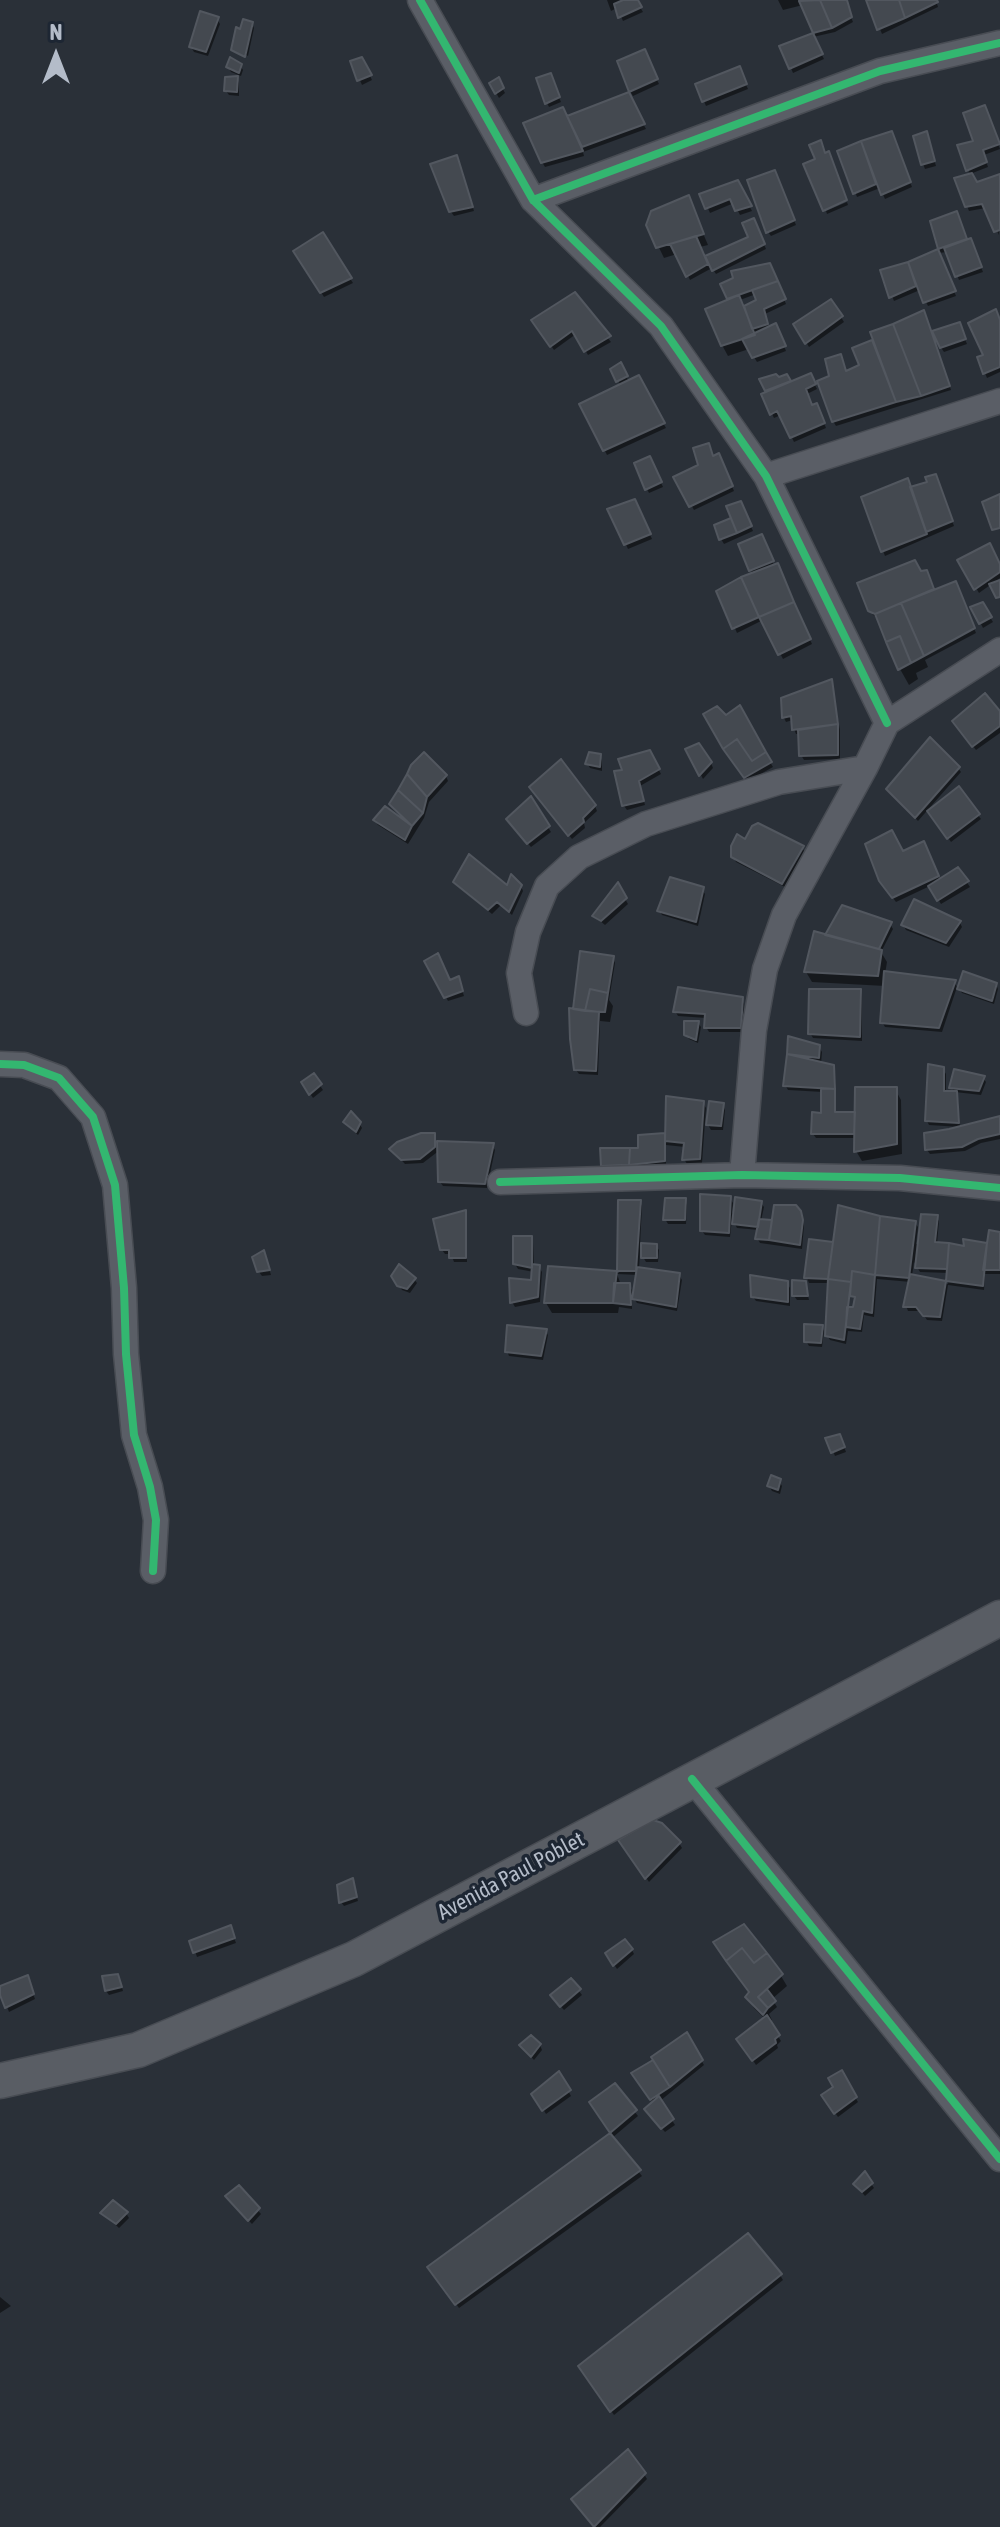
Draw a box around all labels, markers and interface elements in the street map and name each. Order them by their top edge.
north arrow [16,16,96,96]
text: N [50,19,62,45]
street label: Avenida Paul Poblet [433,1826,589,1926]

